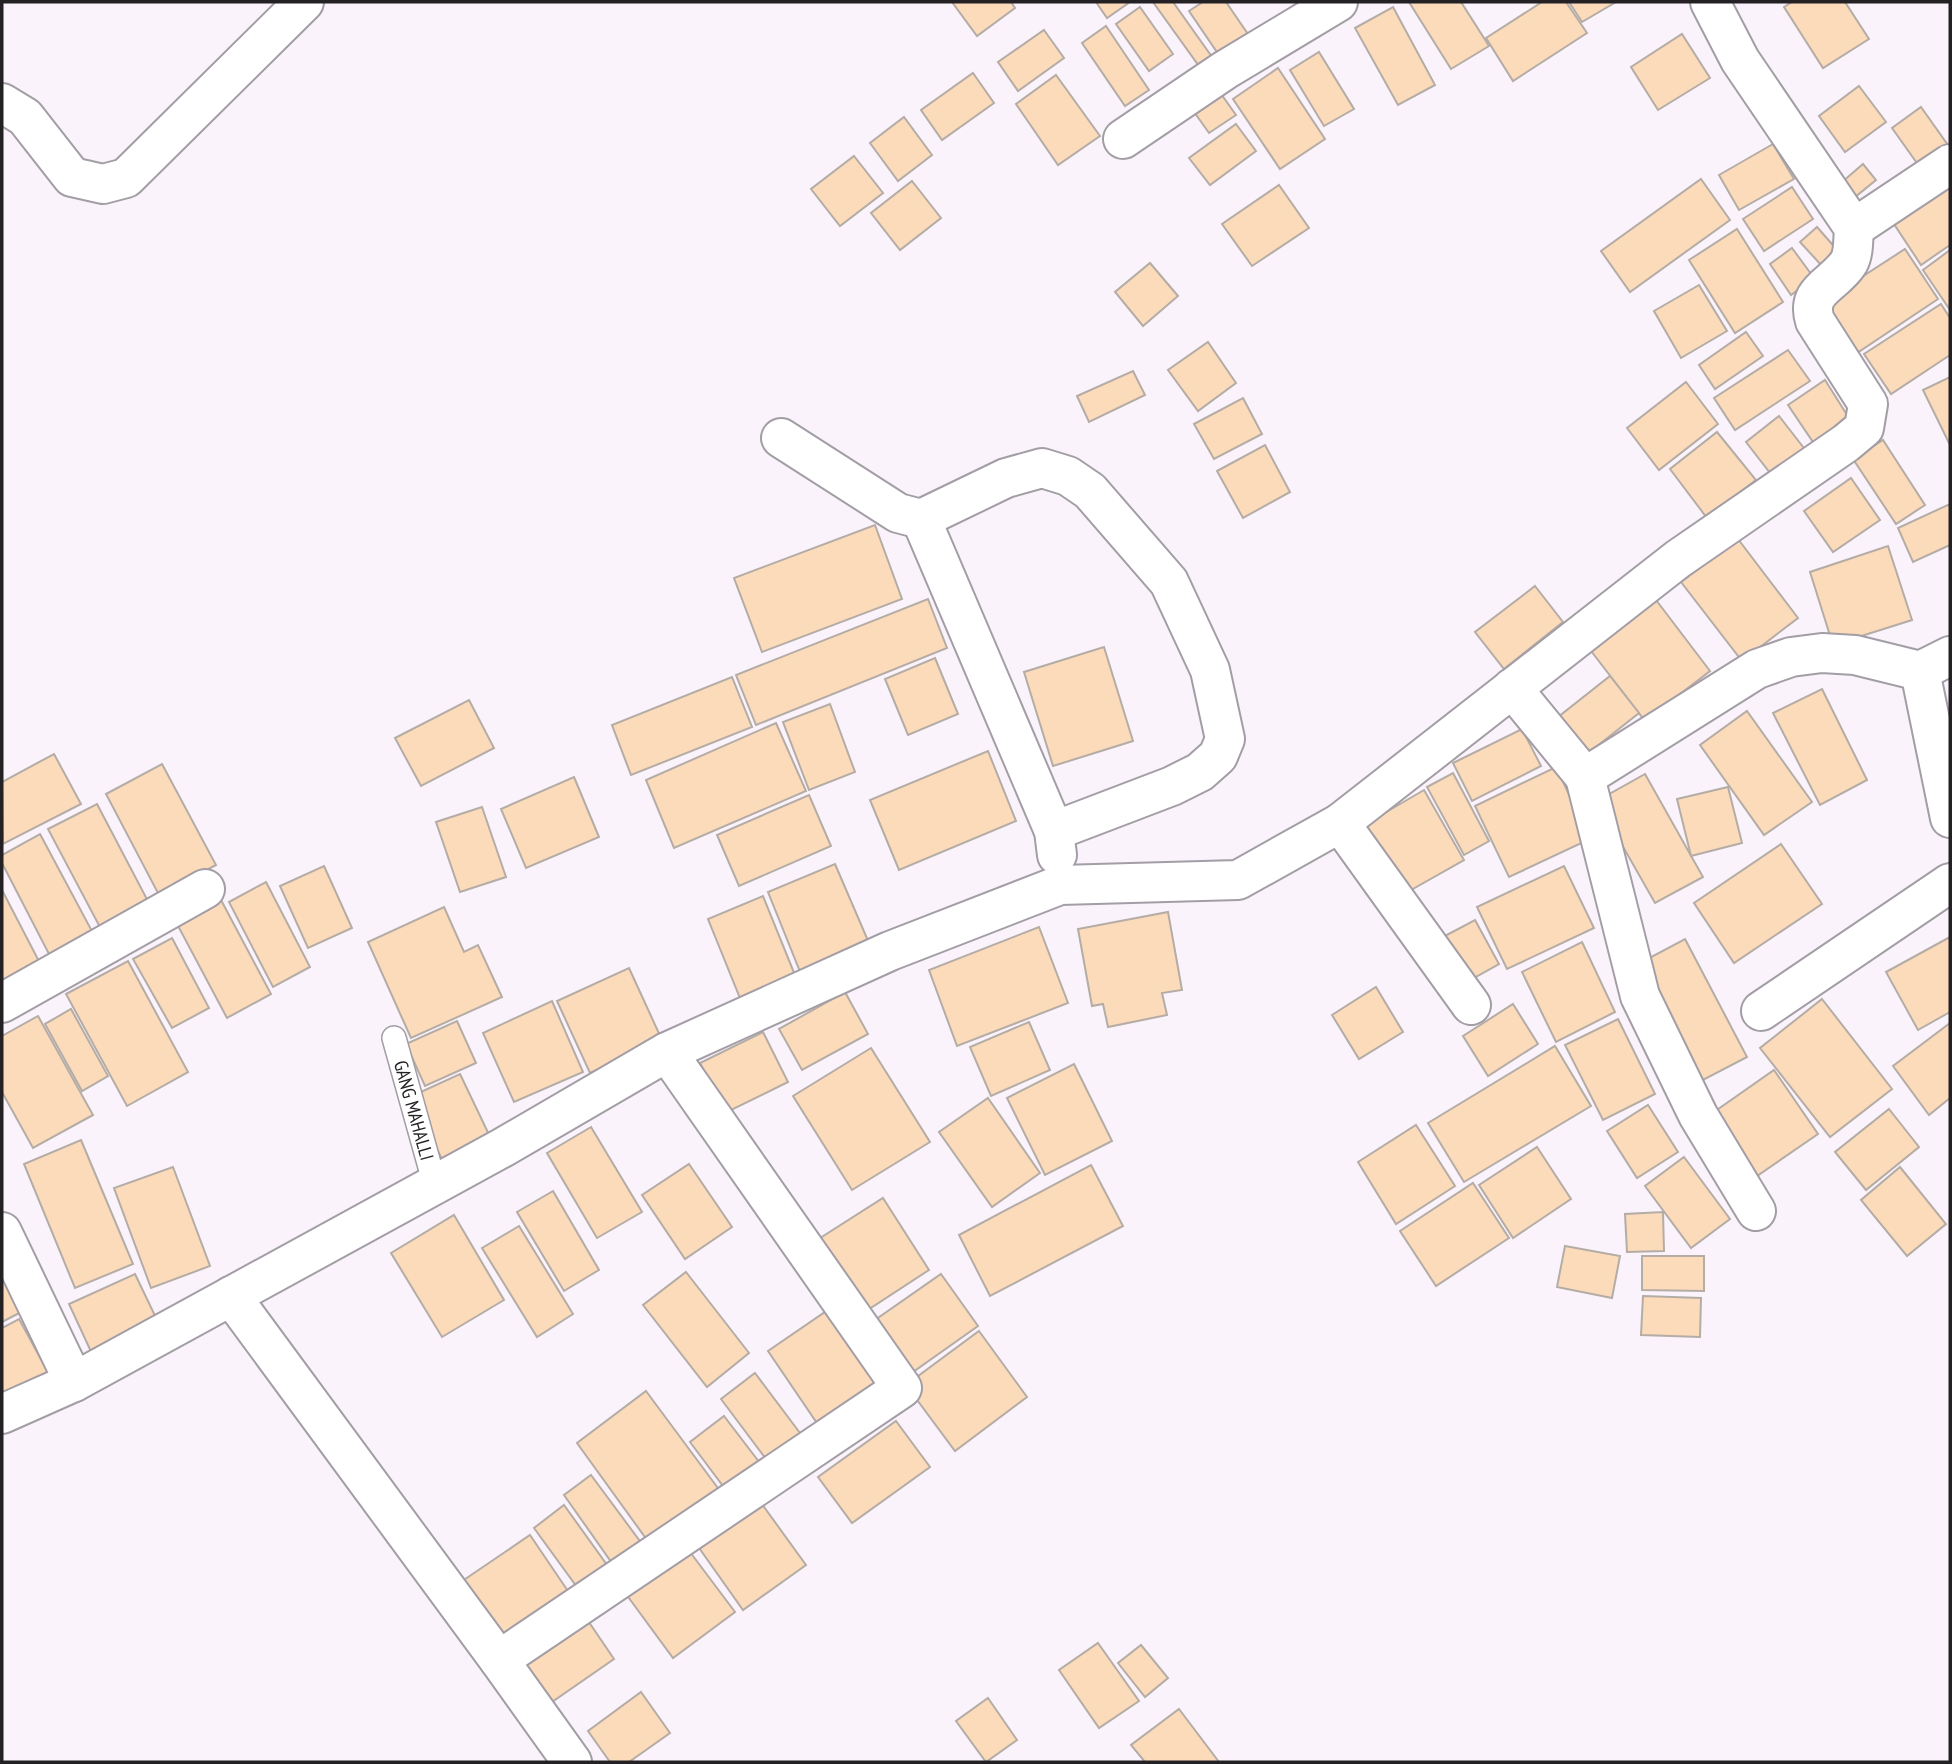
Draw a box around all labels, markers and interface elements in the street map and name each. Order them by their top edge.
street label: GANG MAHALLI [389,1058,439,1163]

